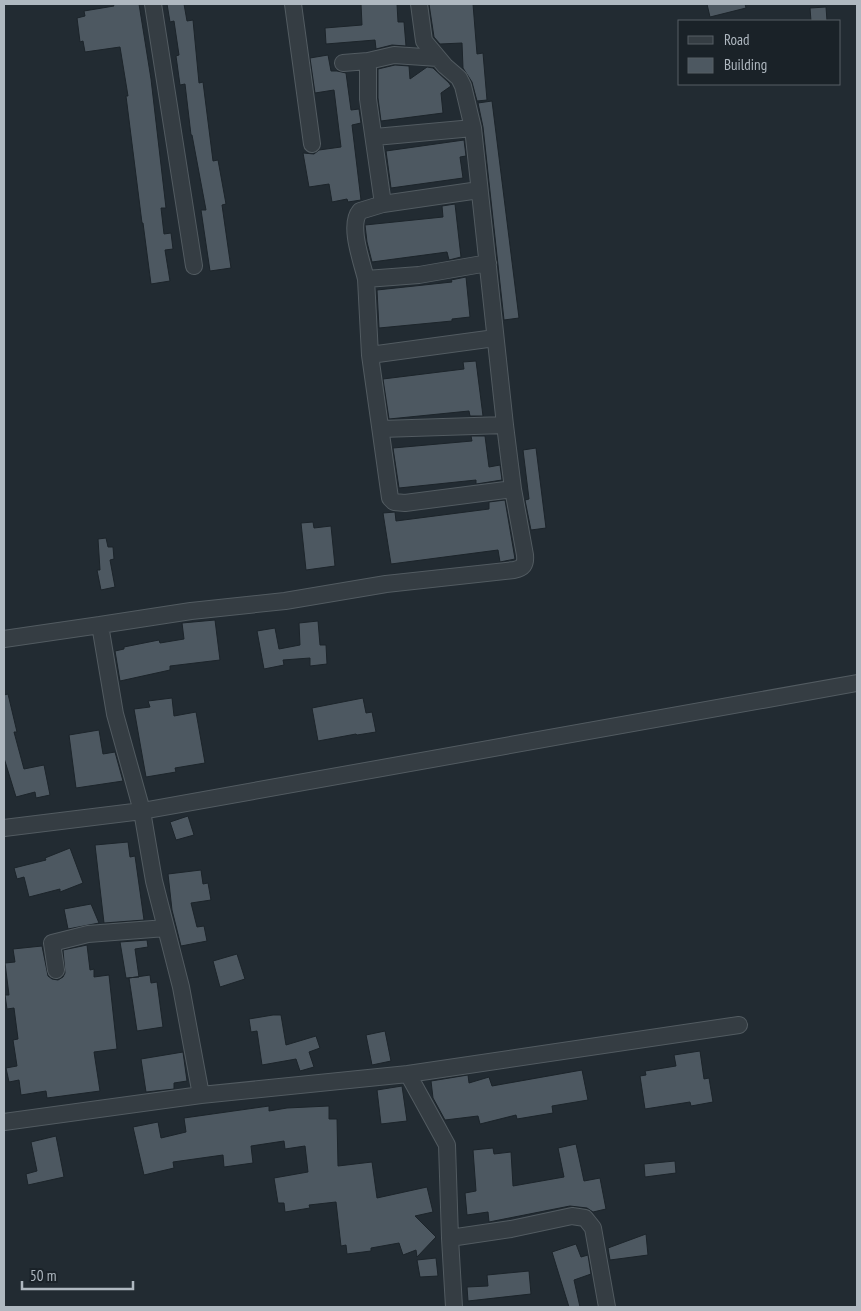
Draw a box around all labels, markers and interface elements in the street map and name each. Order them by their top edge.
legend [678,20,841,85]
text: Road [724,30,750,49]
text: Building [724,55,767,74]
scale bar [22,1258,134,1290]
text: 50 m [30,1266,56,1285]

